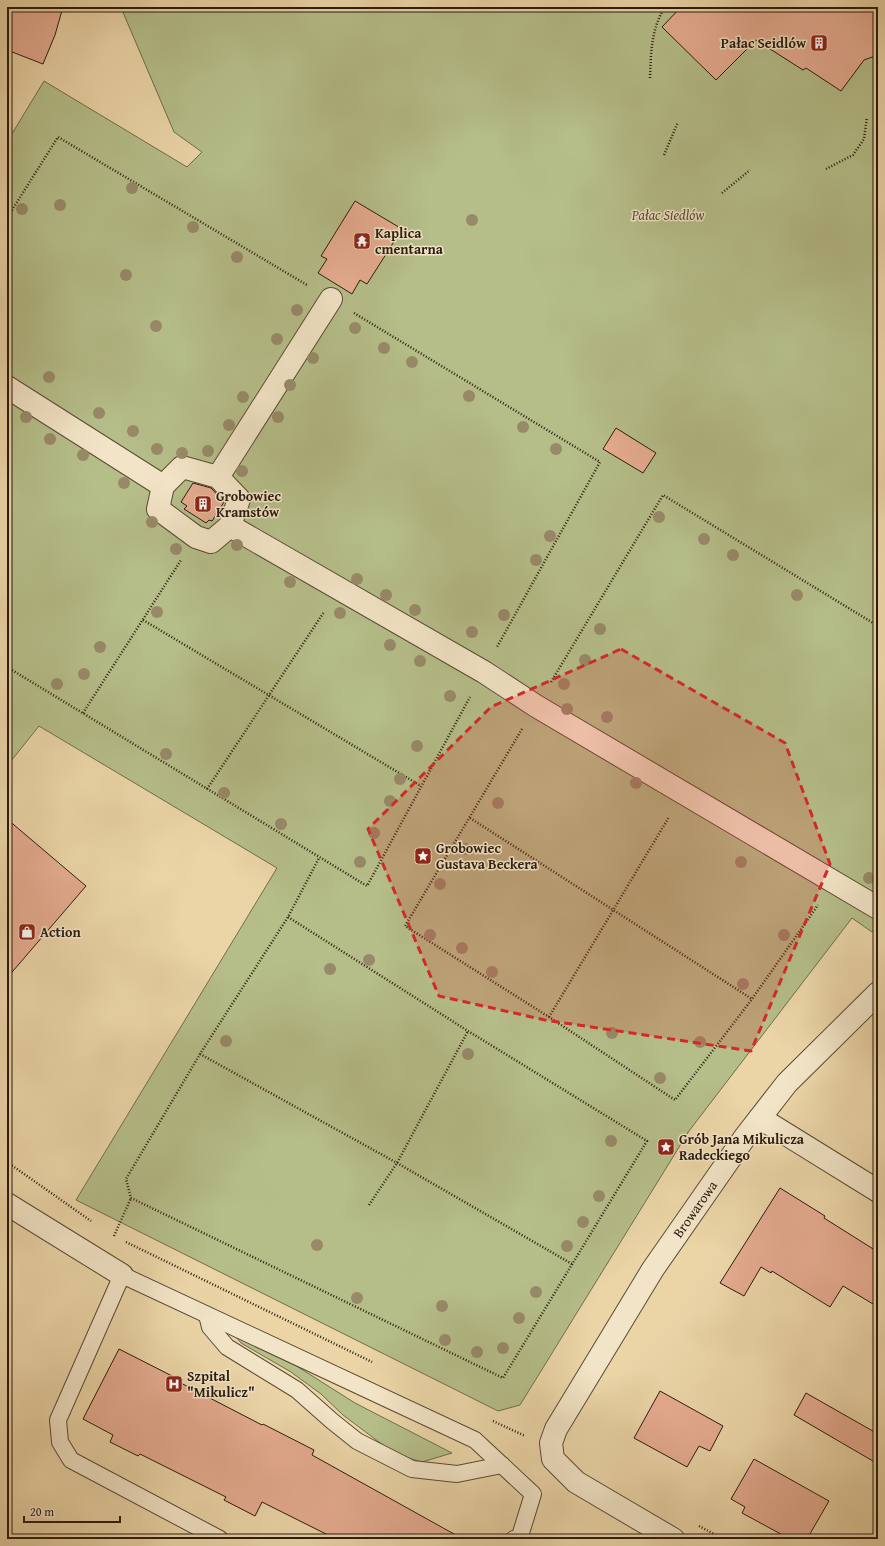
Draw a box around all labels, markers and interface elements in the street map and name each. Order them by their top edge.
place label: Pałac Seidlów [721,33,807,53]
building icon: Pałac Seidlów [809,33,829,53]
park label: Pałac Siedlów [631,205,704,225]
place label: Kaplica cmentarna [375,223,444,259]
temple icon: Kaplica cmentarna [352,231,372,251]
place label: Grobowiec Kramstów [216,486,281,522]
building icon: Grobowiec Kramstów [193,494,213,514]
place label: Grobowiec Gustava Beckera [436,838,539,874]
place icon: Grobowiec Gustava Beckera [413,846,433,866]
shop icon: Action [17,922,37,942]
place label: Action [40,922,81,942]
place label: Grób Jana Mikulicza Radeckiego [679,1129,805,1165]
place icon: Grób Jana Mikulicza Radeckiego [656,1137,676,1157]
street label: Browarowa [668,1176,722,1242]
place label: Szpital "Mikulicz" [187,1366,255,1402]
hospital icon: Szpital "Mikulicz" [164,1374,184,1394]
scale bar [24,1498,120,1524]
text: 20 m [30,1503,54,1520]

